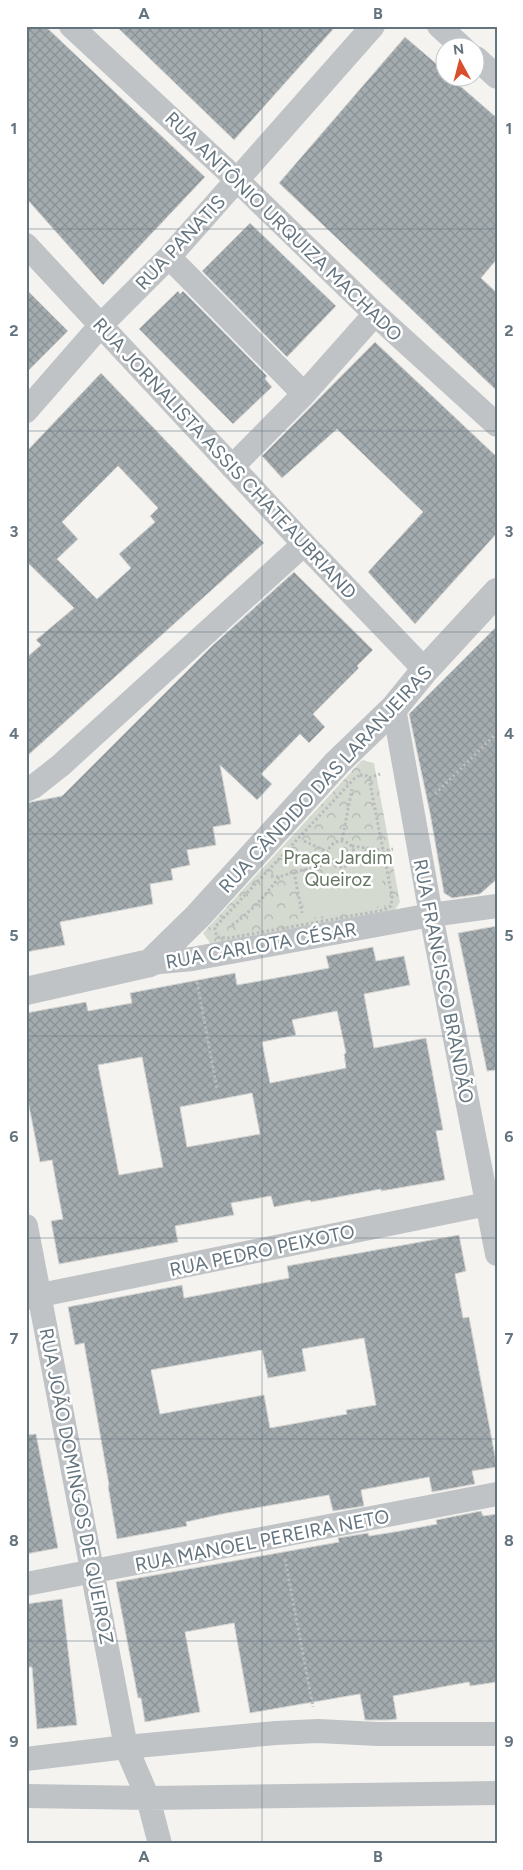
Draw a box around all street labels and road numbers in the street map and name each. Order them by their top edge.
street label: RUA ANTÔNIO URQUIZA MACHADO [160,107,407,346]
street label: RUA PANATIS [131,190,230,295]
street label: RUA JORNALISTA ASSIS CHATEAUBRIAND [88,313,361,604]
street label: RUA CÂNDIDO DAS LARANJEIRAS [214,661,437,898]
street label: RUA FRANCISCO BRANDÃO [409,857,478,1105]
street label: RUA CARLOTA CÉSAR [164,917,358,974]
street label: RUA PEDRO PEIXOTO [168,1220,357,1281]
street label: RUA JOÃO DOMINGOS DE QUEIROZ [35,1326,118,1646]
street label: RUA MANOEL PEREIRA NETO [133,1505,391,1576]

